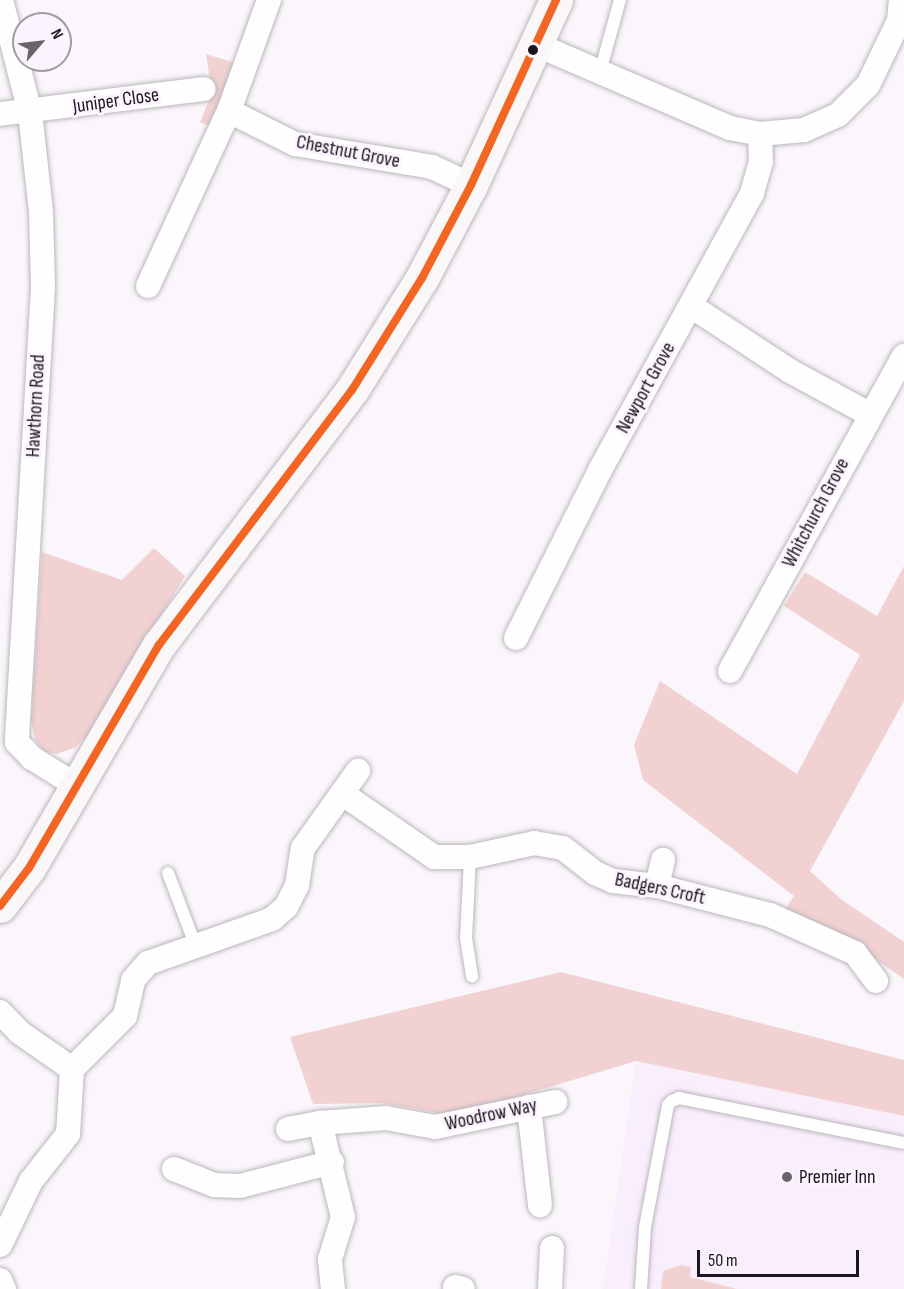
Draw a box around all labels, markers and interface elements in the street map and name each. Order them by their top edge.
north arrow [12,12,72,72]
text: N [46,26,67,42]
unlabelled marker [527,44,539,56]
street label: Juniper Close [71,83,161,119]
street label: Chestnut Grove [294,130,402,174]
street label: Newport Grove [611,338,681,438]
street label: Hawthorn Road [21,354,51,458]
street label: Whitchurch Grove [777,454,855,572]
street label: Badgers Croft [613,868,707,910]
street label: Woodrow Way [443,1094,539,1136]
place label: Premier Inn [799,1165,876,1189]
marker: Premier Inn [780,1170,794,1184]
scale bar [700,1238,862,1276]
text: 50 m [708,1250,738,1271]

